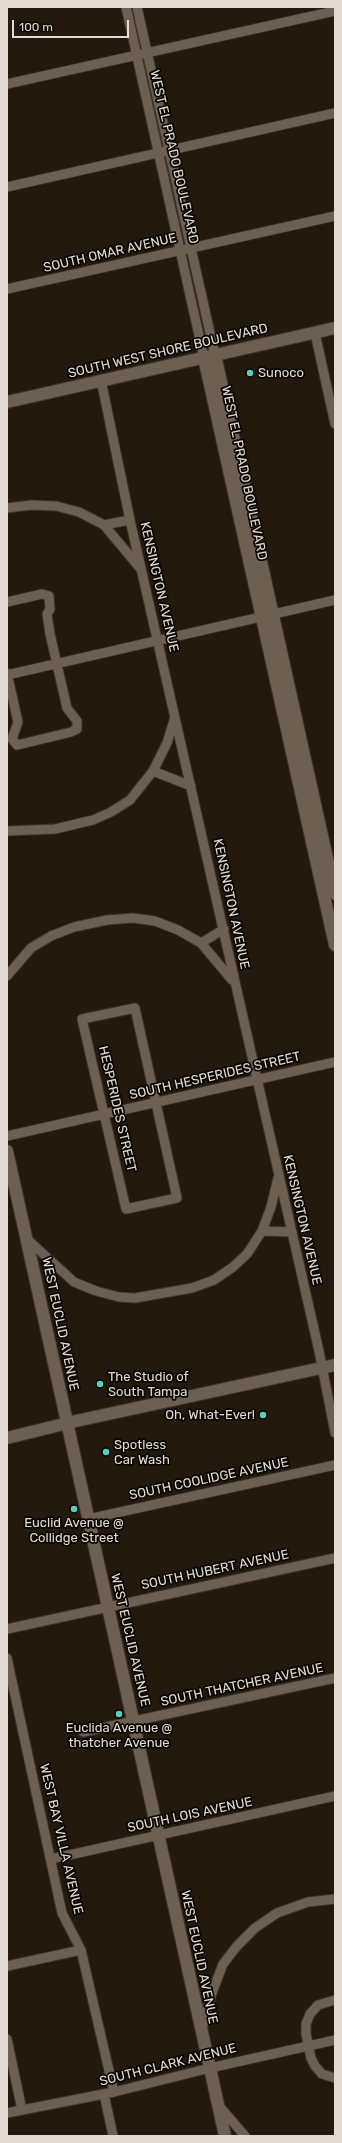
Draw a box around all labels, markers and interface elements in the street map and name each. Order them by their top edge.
scale bar [14,12,131,38]
text: 100 m [19,20,53,34]
street label: WEST EL PRADO BOULEVARD [146,69,202,245]
street label: SOUTH OMAR AVENUE [42,230,178,276]
street label: SOUTH WEST SHORE BOULEVARD [67,320,269,382]
place label: Sunoco [258,365,304,381]
marker: Sunoco [245,368,255,378]
street label: WEST EL PRADO BOULEVARD [218,385,270,561]
street label: KENSINGTON AVENUE [136,520,182,654]
street label: KENSINGTON AVENUE [210,837,252,971]
street label: HESPERIDES STREET [95,1044,139,1174]
street label: SOUTH HESPERIDES STREET [128,1049,302,1103]
street label: KENSINGTON AVENUE [279,1153,325,1287]
street label: WEST EUCLID AVENUE [38,1256,82,1392]
place label: The Studio of South Tampa [108,1369,189,1400]
marker: The Studio of South Tampa [95,1379,105,1389]
place label: Oh, What-Ever! [165,1407,255,1423]
marker: Oh, What-Ever! [258,1410,268,1420]
place label: Spotless Car Wash [114,1437,170,1468]
marker: Spotless Car Wash [101,1447,111,1457]
street label: SOUTH COOLIDGE AVENUE [128,1454,290,1504]
marker: Euclid Avenue @ Collidge Street [69,1504,79,1514]
place label: Euclid Avenue @ Collidge Street [24,1515,124,1546]
street label: SOUTH HUBERT AVENUE [140,1547,290,1593]
street label: WEST EUCLID AVENUE [107,1572,153,1708]
street label: SOUTH THATCHER AVENUE [159,1660,325,1710]
marker: Euclida Avenue @ thatcher Avenue [114,1709,124,1719]
place label: Euclida Avenue @ thatcher Avenue [66,1720,172,1751]
street label: WEST BAY VILLA AVENUE [36,1762,86,1916]
street label: SOUTH LOIS AVENUE [126,1794,254,1836]
street label: WEST EUCLID AVENUE [177,1889,221,2025]
street label: SOUTH CLARK AVENUE [98,2040,238,2090]

